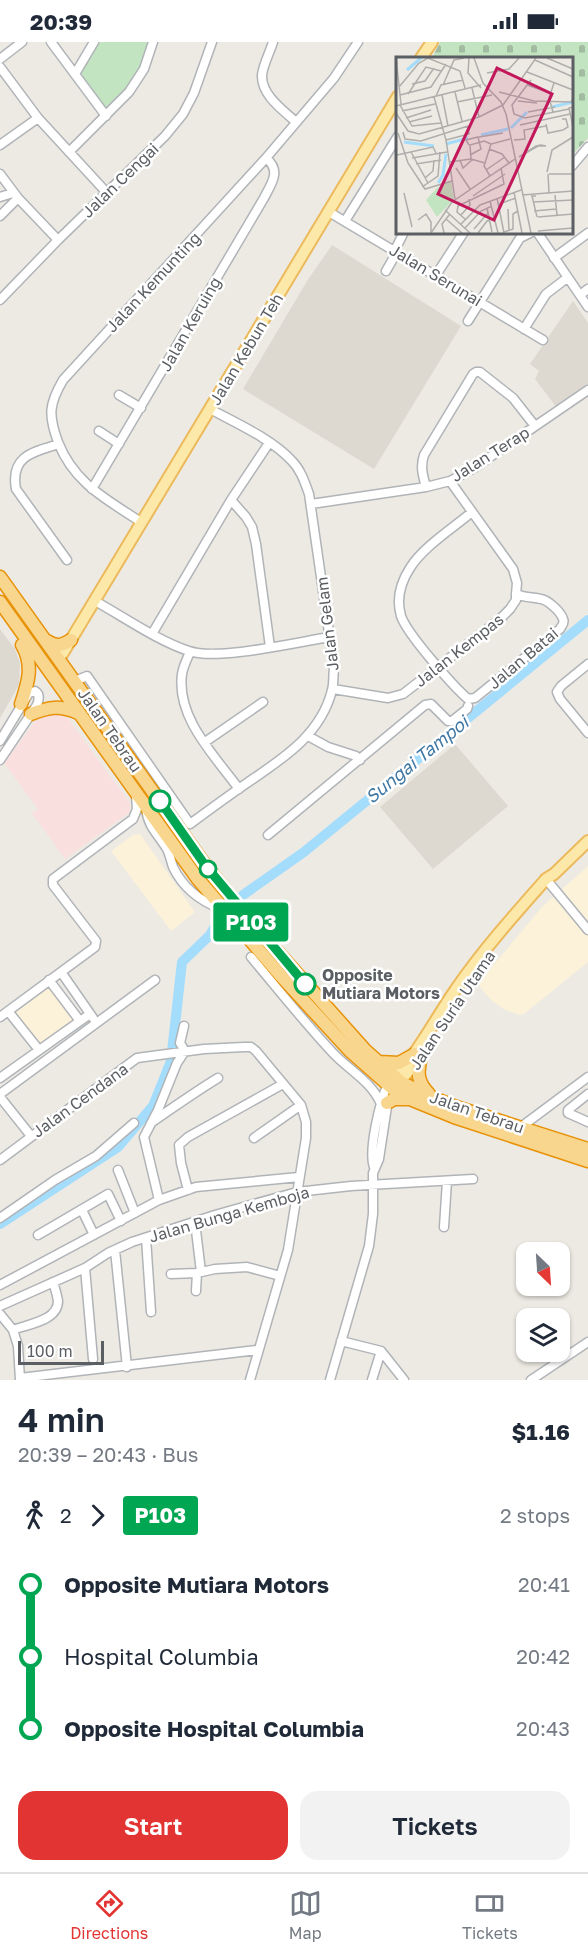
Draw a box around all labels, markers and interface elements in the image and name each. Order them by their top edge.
text: 20:39 [30,8,92,35]
inset map [396,57,573,234]
street label: Jalan Cengai [77,138,163,222]
street label: Jalan Kemunting [101,228,205,336]
street label: Jalan Serunai [386,240,486,310]
street label: Jalan Keruing [155,273,225,375]
street label: Jalan Kebun Teh [205,289,287,409]
street label: Jalan Terap [447,422,533,486]
street label: Jalan Gelam [311,576,343,672]
street label: Jalan Kempas [411,609,507,691]
street label: Jalan Batai [484,623,562,693]
street label: Jalan Tebrau [74,684,146,776]
water label: Sungai Tampoi [360,710,474,808]
unlabelled marker [149,790,171,812]
unlabelled marker [199,860,217,878]
line badge: P103 [209,902,293,942]
text: P103 [225,909,277,935]
street label: Jalan Suria Utama [405,946,499,1074]
place label: Opposite Mutiara Motors [322,965,440,1003]
marker: Opposite Mutiara Motors [294,973,316,995]
street label: Jalan Cendana [28,1058,132,1142]
street label: Jalan Tebrau [427,1087,527,1137]
street label: Jalan Bunga Kemboja [146,1182,312,1246]
north arrow [516,1242,570,1296]
map controls [516,1242,570,1362]
button: layers [516,1308,570,1362]
scale bar [18,1338,104,1366]
text: 100 m [27,1341,73,1361]
text: 4 min [18,1400,105,1439]
text: $1.16 [512,1418,570,1445]
text: 20:39 – 20:43 · Bus [18,1442,198,1466]
icon: walk [18,1499,51,1532]
icon: forward [81,1499,114,1532]
text: P103 [135,1502,186,1528]
text: 2 [60,1503,72,1527]
text: 2 stops [500,1503,570,1527]
text: Opposite Mutiara Motors [64,1571,329,1598]
text: 20:41 [518,1572,570,1596]
text: Hospital Columbia [64,1643,259,1670]
text: 20:42 [516,1644,570,1668]
text: Opposite Hospital Columbia [64,1715,364,1742]
text: 20:43 [516,1716,570,1740]
button: Start [18,1791,288,1860]
button: Tickets [300,1791,570,1860]
tab: Directions [70,1887,148,1943]
tab: Map [289,1887,322,1943]
tab: Tickets [462,1887,518,1943]

